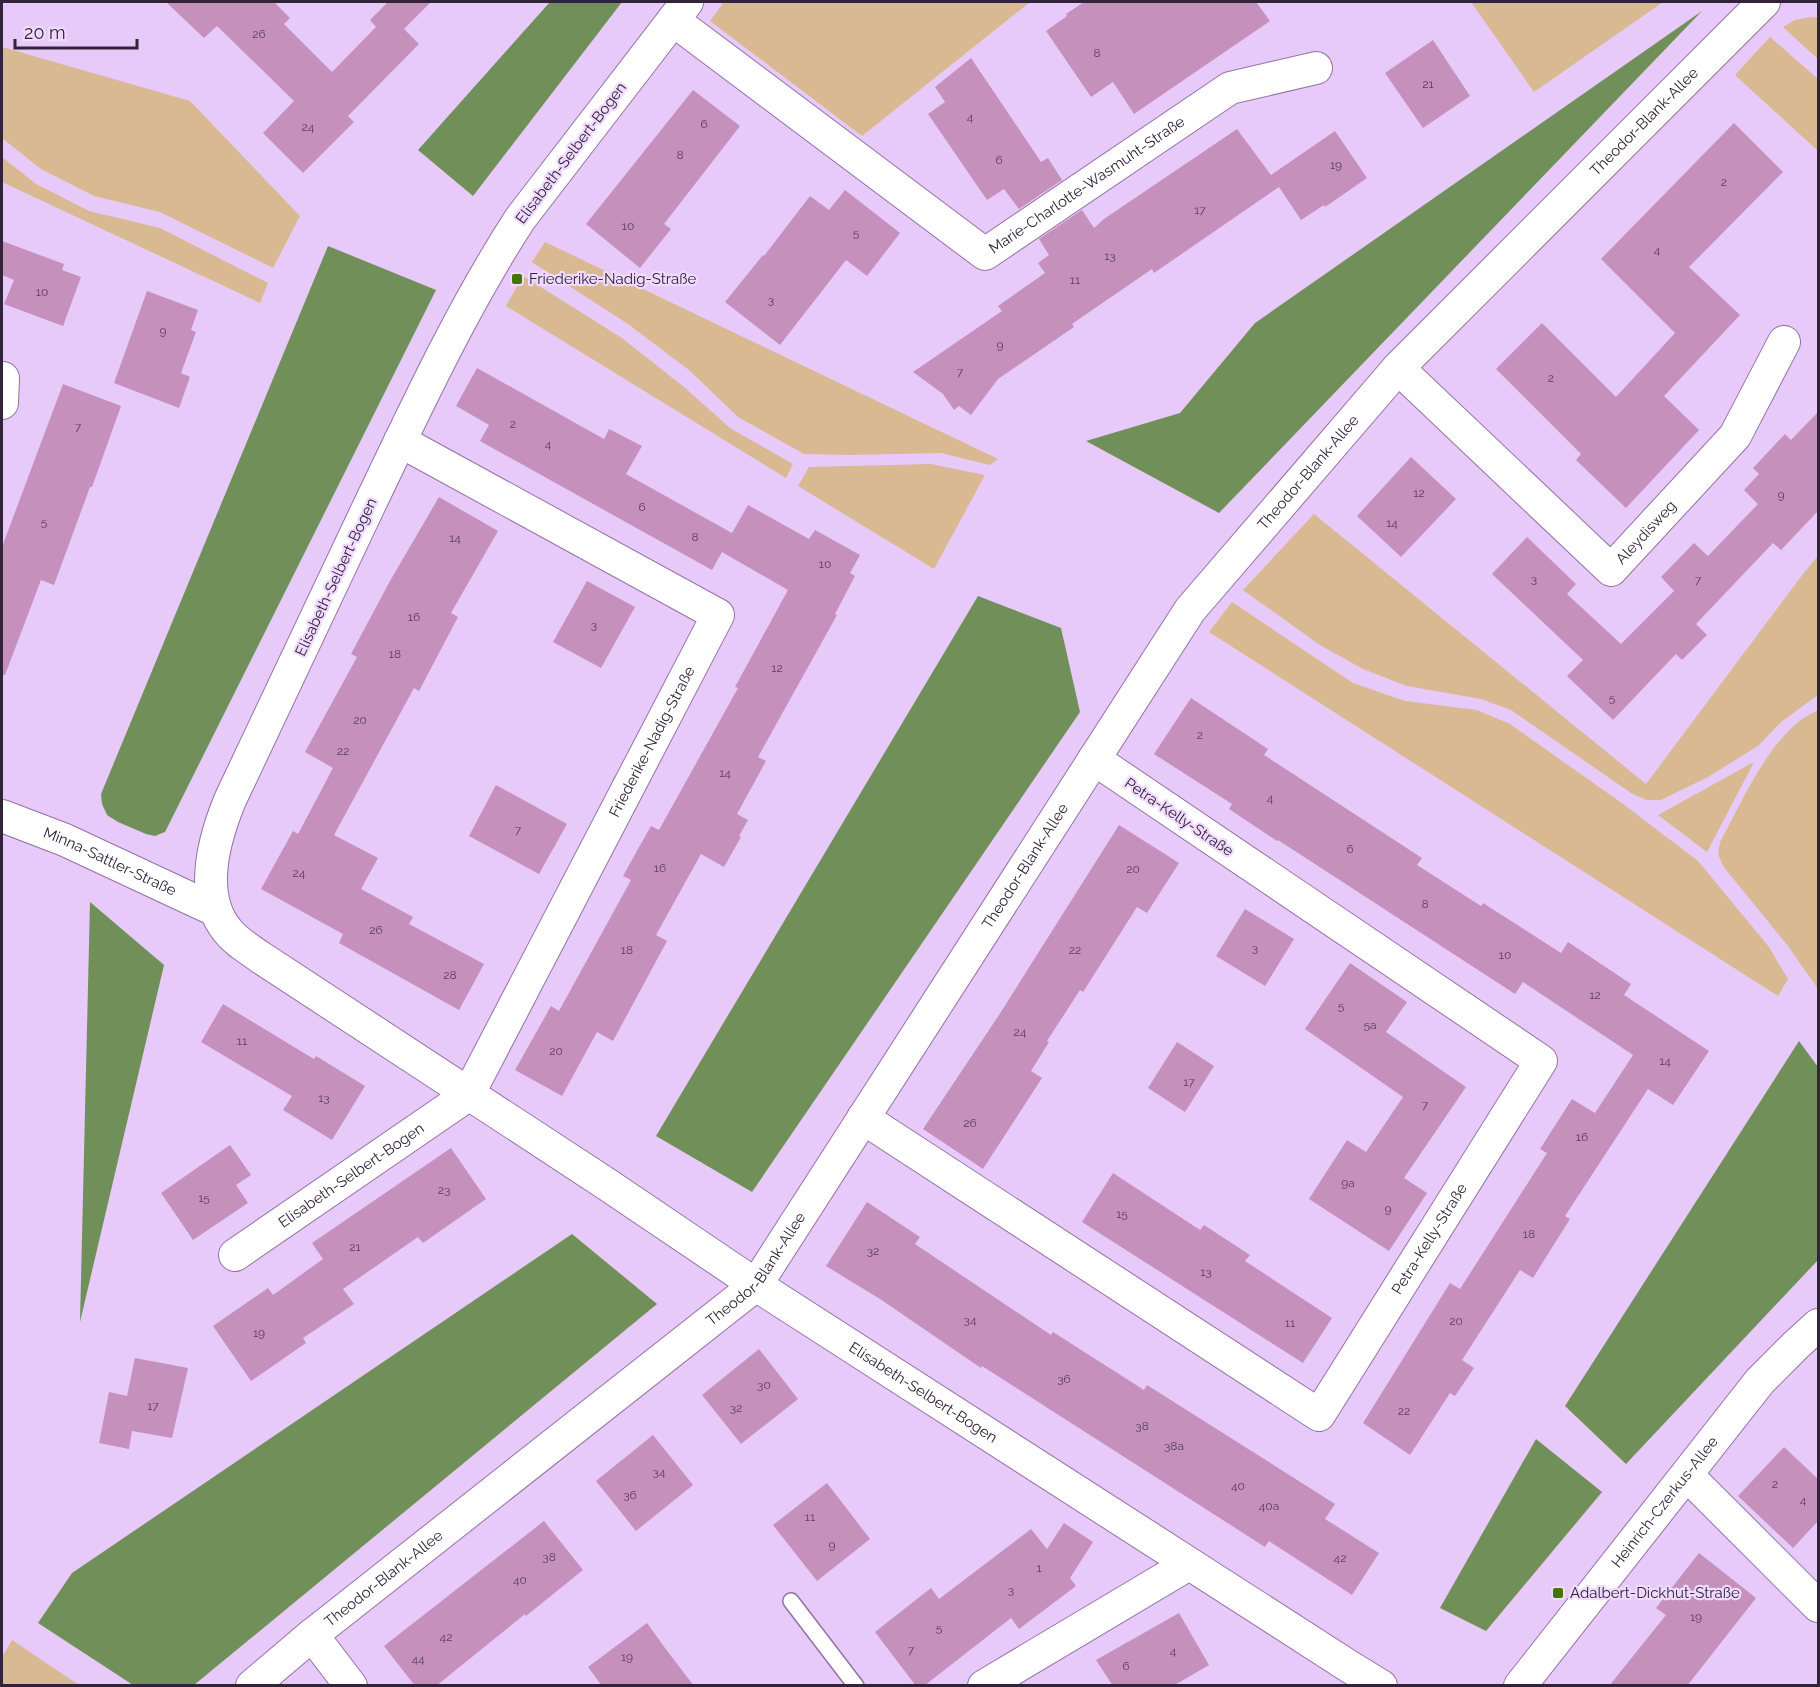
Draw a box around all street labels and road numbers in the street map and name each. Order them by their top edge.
street label: Theodor-Blank-Allee [1586,64,1702,180]
street label: Elisabeth-Selbert-Bogen [512,79,630,227]
street label: Marie-Charlotte-Wasmuht-Straße [986,112,1188,258]
street label: Theodor-Blank-Allee [1254,411,1363,533]
street label: Elisabeth-Selbert-Bogen [291,495,381,659]
street label: Aleydisweg [1612,497,1680,568]
street label: Friederike-Nadig-Straße [605,663,699,820]
street label: Petra-Kelly-Straße [1121,774,1237,860]
street label: Theodor-Blank-Allee [978,800,1072,932]
street label: Minna-Sattler-Straße [41,824,179,900]
street label: Elisabeth-Selbert-Bogen [275,1119,427,1231]
street label: Petra-Kelly-Straße [1388,1180,1471,1298]
street label: Theodor-Blank-Allee [703,1209,809,1330]
street label: Elisabeth-Selbert-Bogen [846,1338,1001,1447]
street label: Heinrich-Czerkus-Allee [1608,1433,1722,1571]
street label: Theodor-Blank-Allee [321,1526,447,1631]

